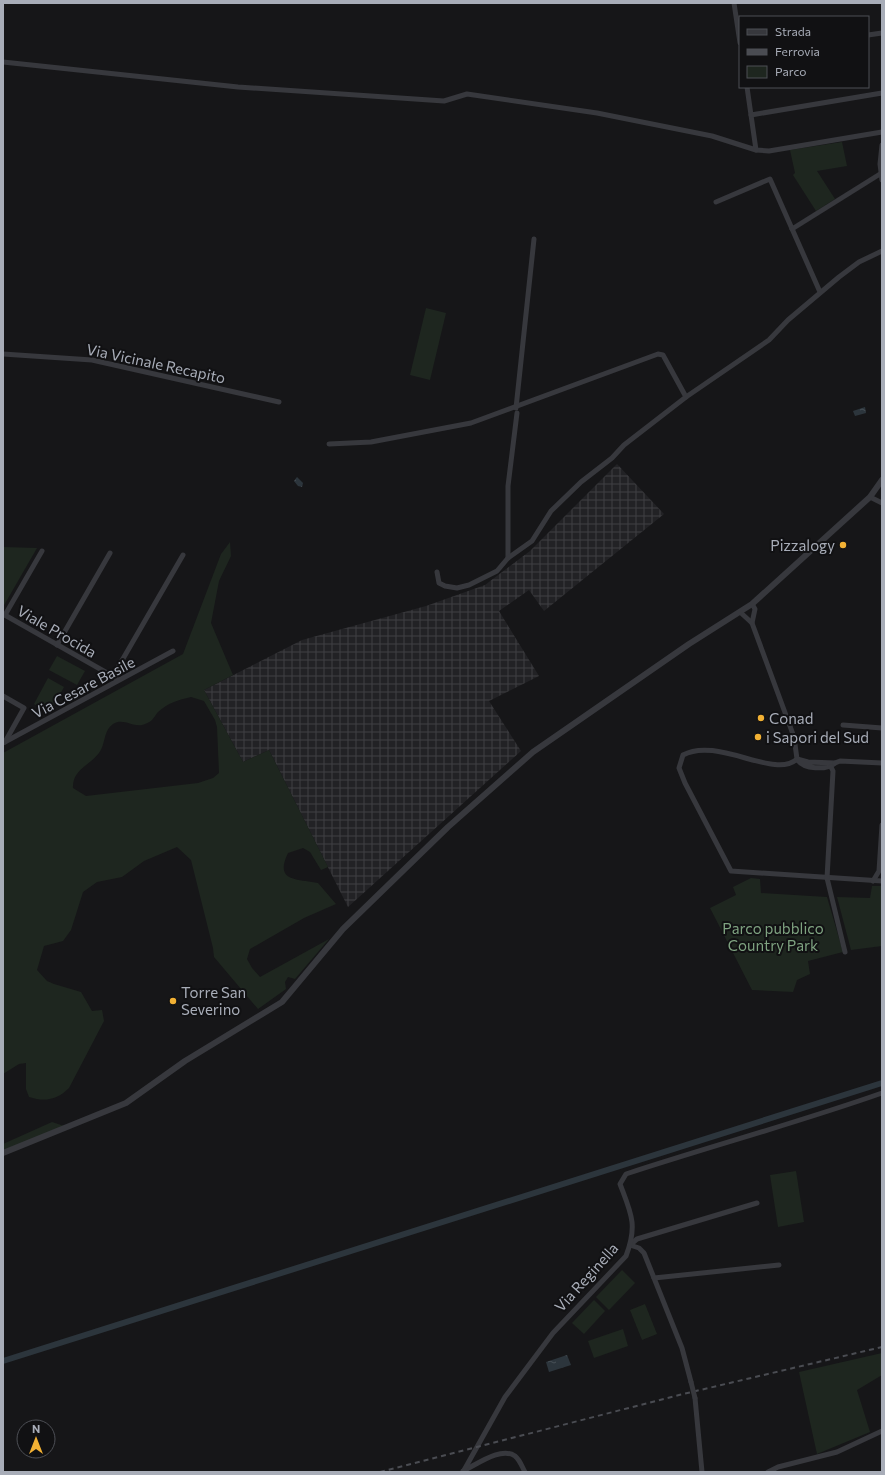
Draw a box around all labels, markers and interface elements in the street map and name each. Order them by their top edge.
legend [739,16,869,88]
text: Strada [775,24,811,38]
text: Ferrovia [775,44,820,58]
text: Parco [775,64,807,78]
street label: Via Vicinale Recapito [85,339,227,387]
place label: Pizzalogy [770,536,835,554]
marker: Pizzalogy [838,540,848,550]
street label: Viale Procida [14,601,100,661]
street label: Via Cesare Basile [28,652,138,722]
place label: Conad [769,709,813,727]
marker: Conad [756,713,766,723]
place label: i Sapori del Sud [766,728,869,746]
marker: i Sapori del Sud [753,732,763,742]
park label: Parco pubblico Country Park [722,919,824,954]
place label: Torre San Severino [181,983,246,1018]
marker: Torre San Severino [168,996,178,1006]
street label: Via Reginella [550,1239,622,1315]
north arrow [16,1419,56,1459]
text: N [32,1422,40,1435]

